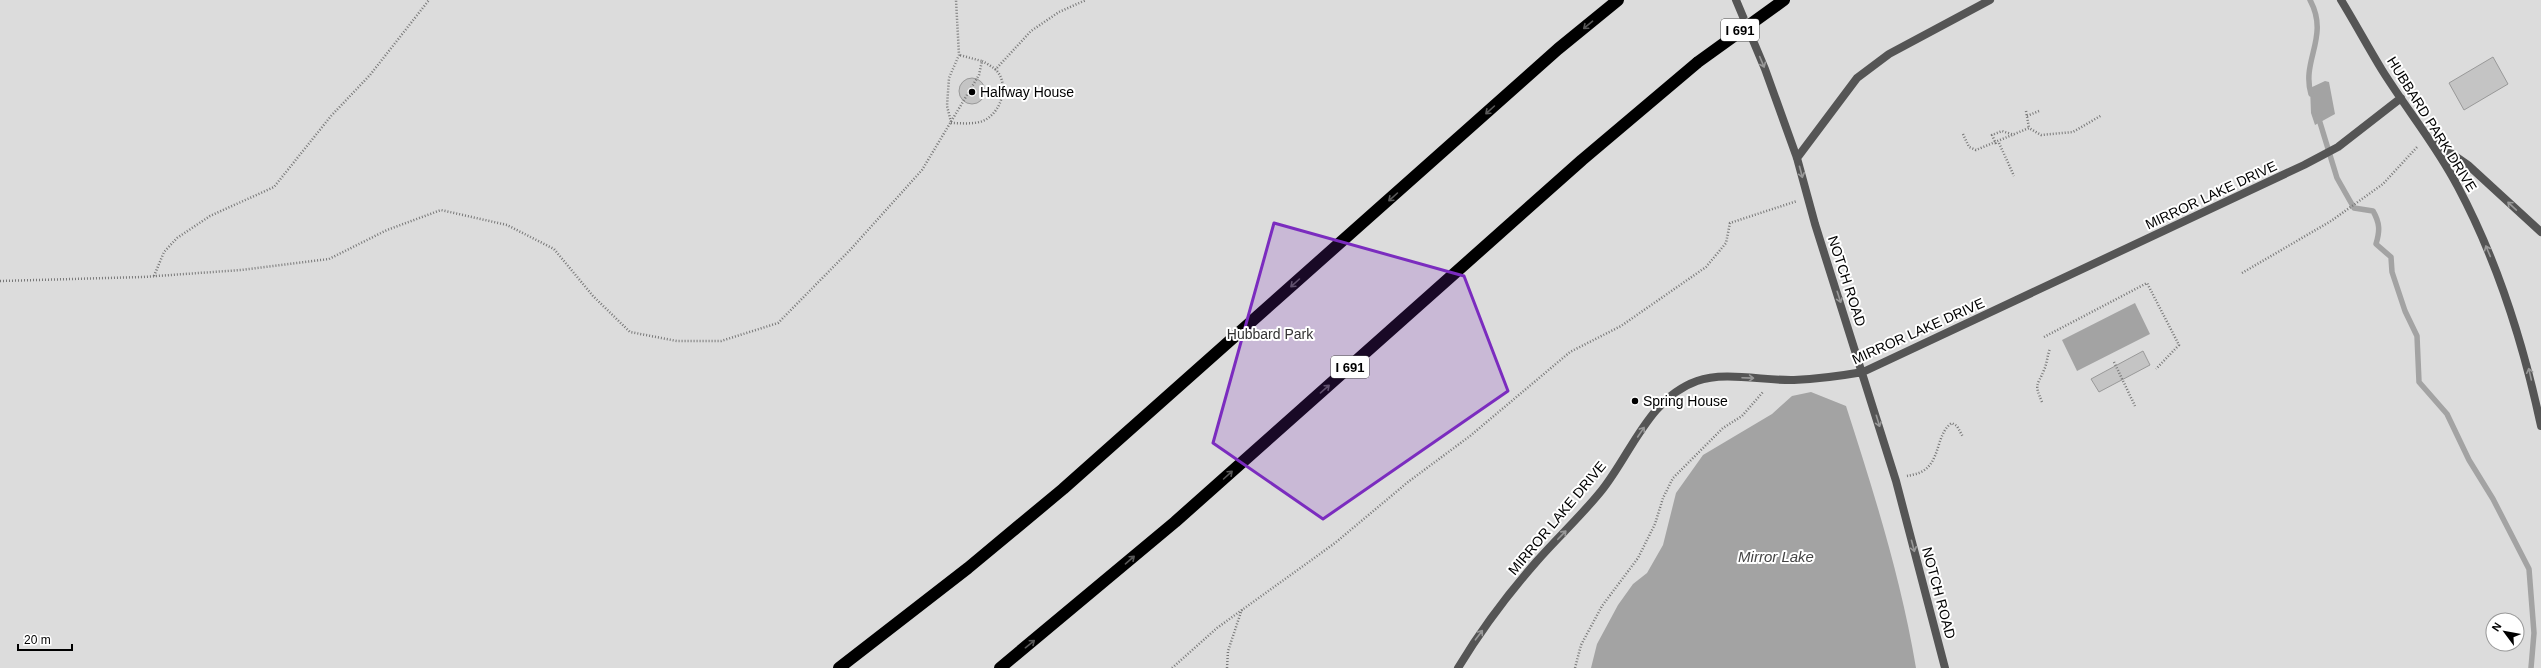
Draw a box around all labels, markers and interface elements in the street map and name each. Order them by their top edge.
road number: I 691 [1721,19,1759,41]
one-way arrow [1582,20,1593,29]
street label: HUBBARD PARK DRIVE [2384,54,2480,194]
one-way arrow [1759,55,1766,67]
place label: Halfway House [980,84,1074,100]
marker: Halfway House [967,87,977,97]
one-way arrow [1484,106,1495,115]
street label: MIRROR LAKE DRIVE [2143,158,2279,232]
one-way arrow [1798,166,1805,179]
one-way arrow [1387,192,1398,201]
one-way arrow [2507,201,2517,210]
street label: NOTCH ROAD [1825,234,1869,328]
one-way arrow [2484,245,2492,257]
one-way arrow [1291,278,1301,287]
one-way arrow [1836,290,1843,303]
street label: MIRROR LAKE DRIVE [1849,295,1987,367]
park label: Hubbard Park [1227,326,1314,342]
road number: I 691 [1331,356,1369,378]
one-way arrow [2525,368,2533,381]
one-way arrow [1741,375,1754,382]
one-way arrow [1320,384,1331,393]
place label: Spring House [1643,393,1728,409]
marker: Spring House [1630,396,1640,406]
one-way arrow [1875,414,1882,427]
one-way arrow [1637,427,1645,438]
street label: MIRROR LAKE DRIVE [1505,458,1609,578]
one-way arrow [1223,470,1233,479]
one-way arrow [1557,530,1566,540]
one-way arrow [1910,539,1918,552]
street label: NOTCH ROAD [1919,545,1959,641]
water label: Mirror Lake [1738,548,1814,565]
one-way arrow [1125,556,1135,565]
north arrow [2485,612,2525,652]
text: N [2489,620,2504,633]
scale bar [18,626,72,652]
one-way arrow [1475,630,1483,641]
text: 20 m [24,633,51,647]
one-way arrow [1025,639,1036,648]

